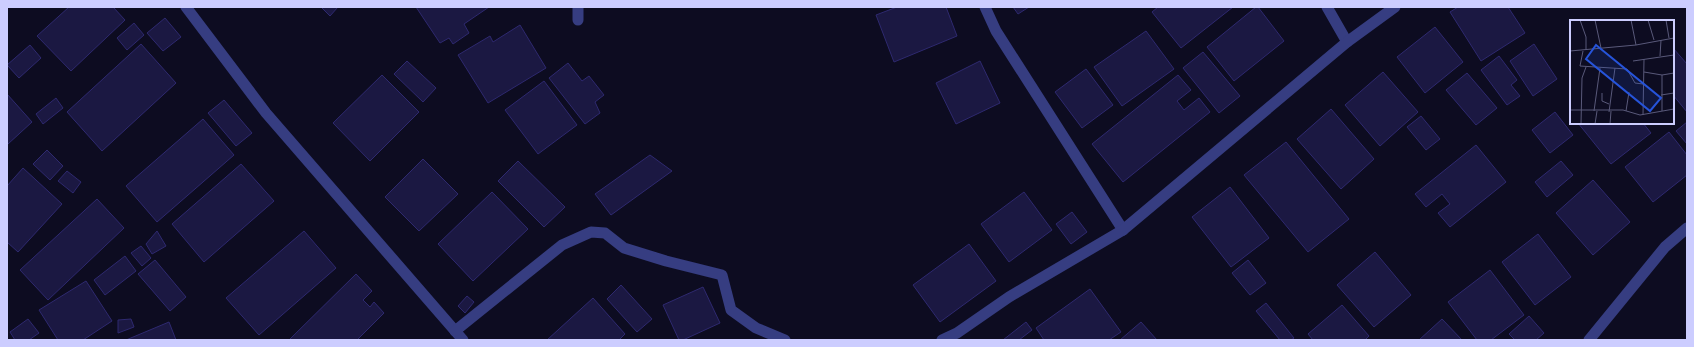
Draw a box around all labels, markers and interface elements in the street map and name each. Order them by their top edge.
inset map [1570,20,1674,124]

